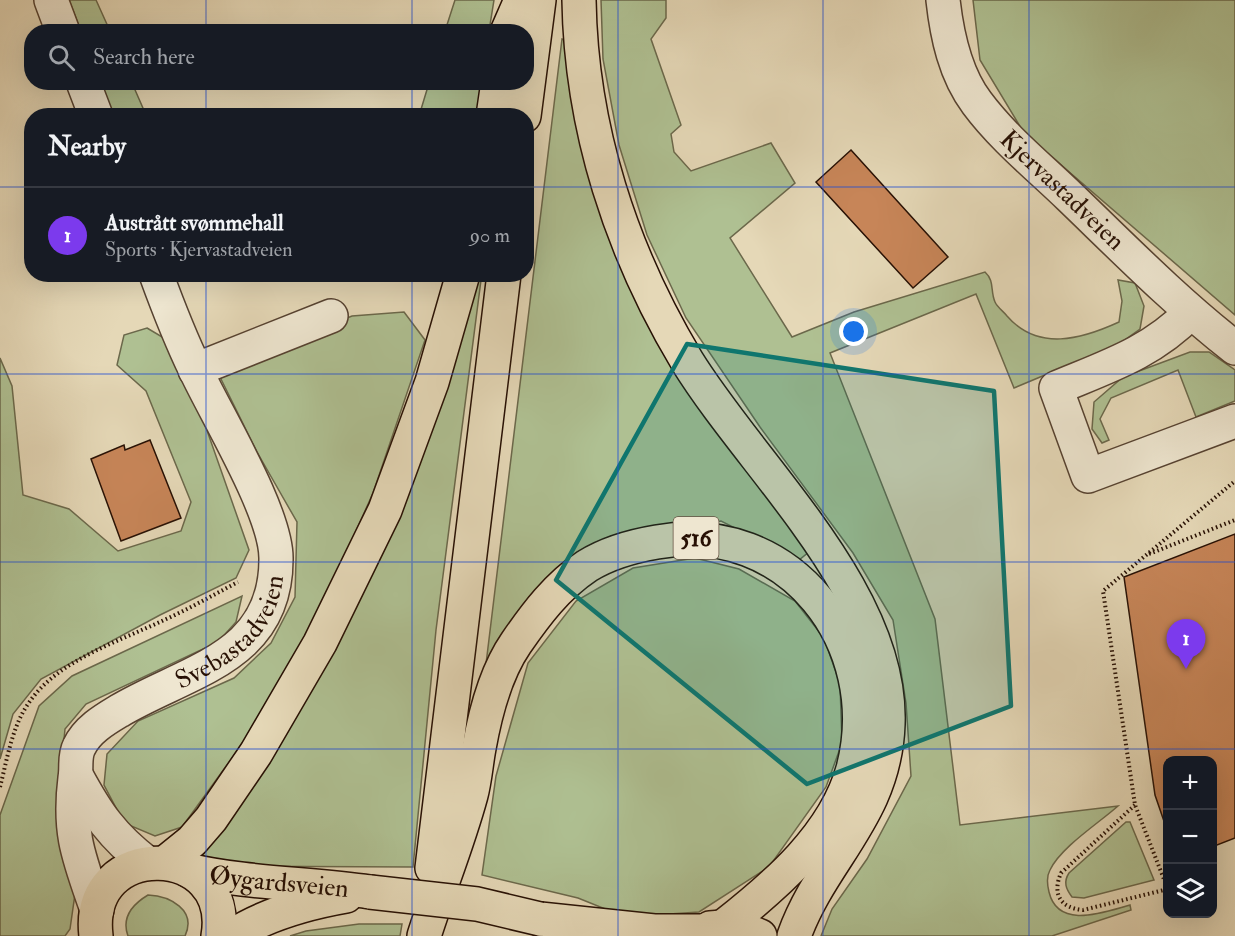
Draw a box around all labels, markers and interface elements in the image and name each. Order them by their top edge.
search box [24,24,534,90]
icon: search [45,41,78,74]
text: Search here [93,43,195,71]
street label: Kjervastadveien [993,123,1132,257]
text: Nearby [48,131,126,163]
text: Austrått svømmehall [105,209,284,237]
text: 1 [64,223,71,248]
text: 90 m [470,223,510,248]
text: Sports · Kjervastadveien [105,237,292,262]
your location [839,317,868,346]
road number: 516 [674,517,718,559]
street label: Svebastadveien [170,573,291,696]
pin: 1 [1166,620,1206,669]
map controls [1163,756,1217,918]
button: + [1163,756,1217,810]
button: − [1163,810,1217,864]
street label: Øygardsveien [207,859,351,905]
button: layers [1163,864,1217,918]

